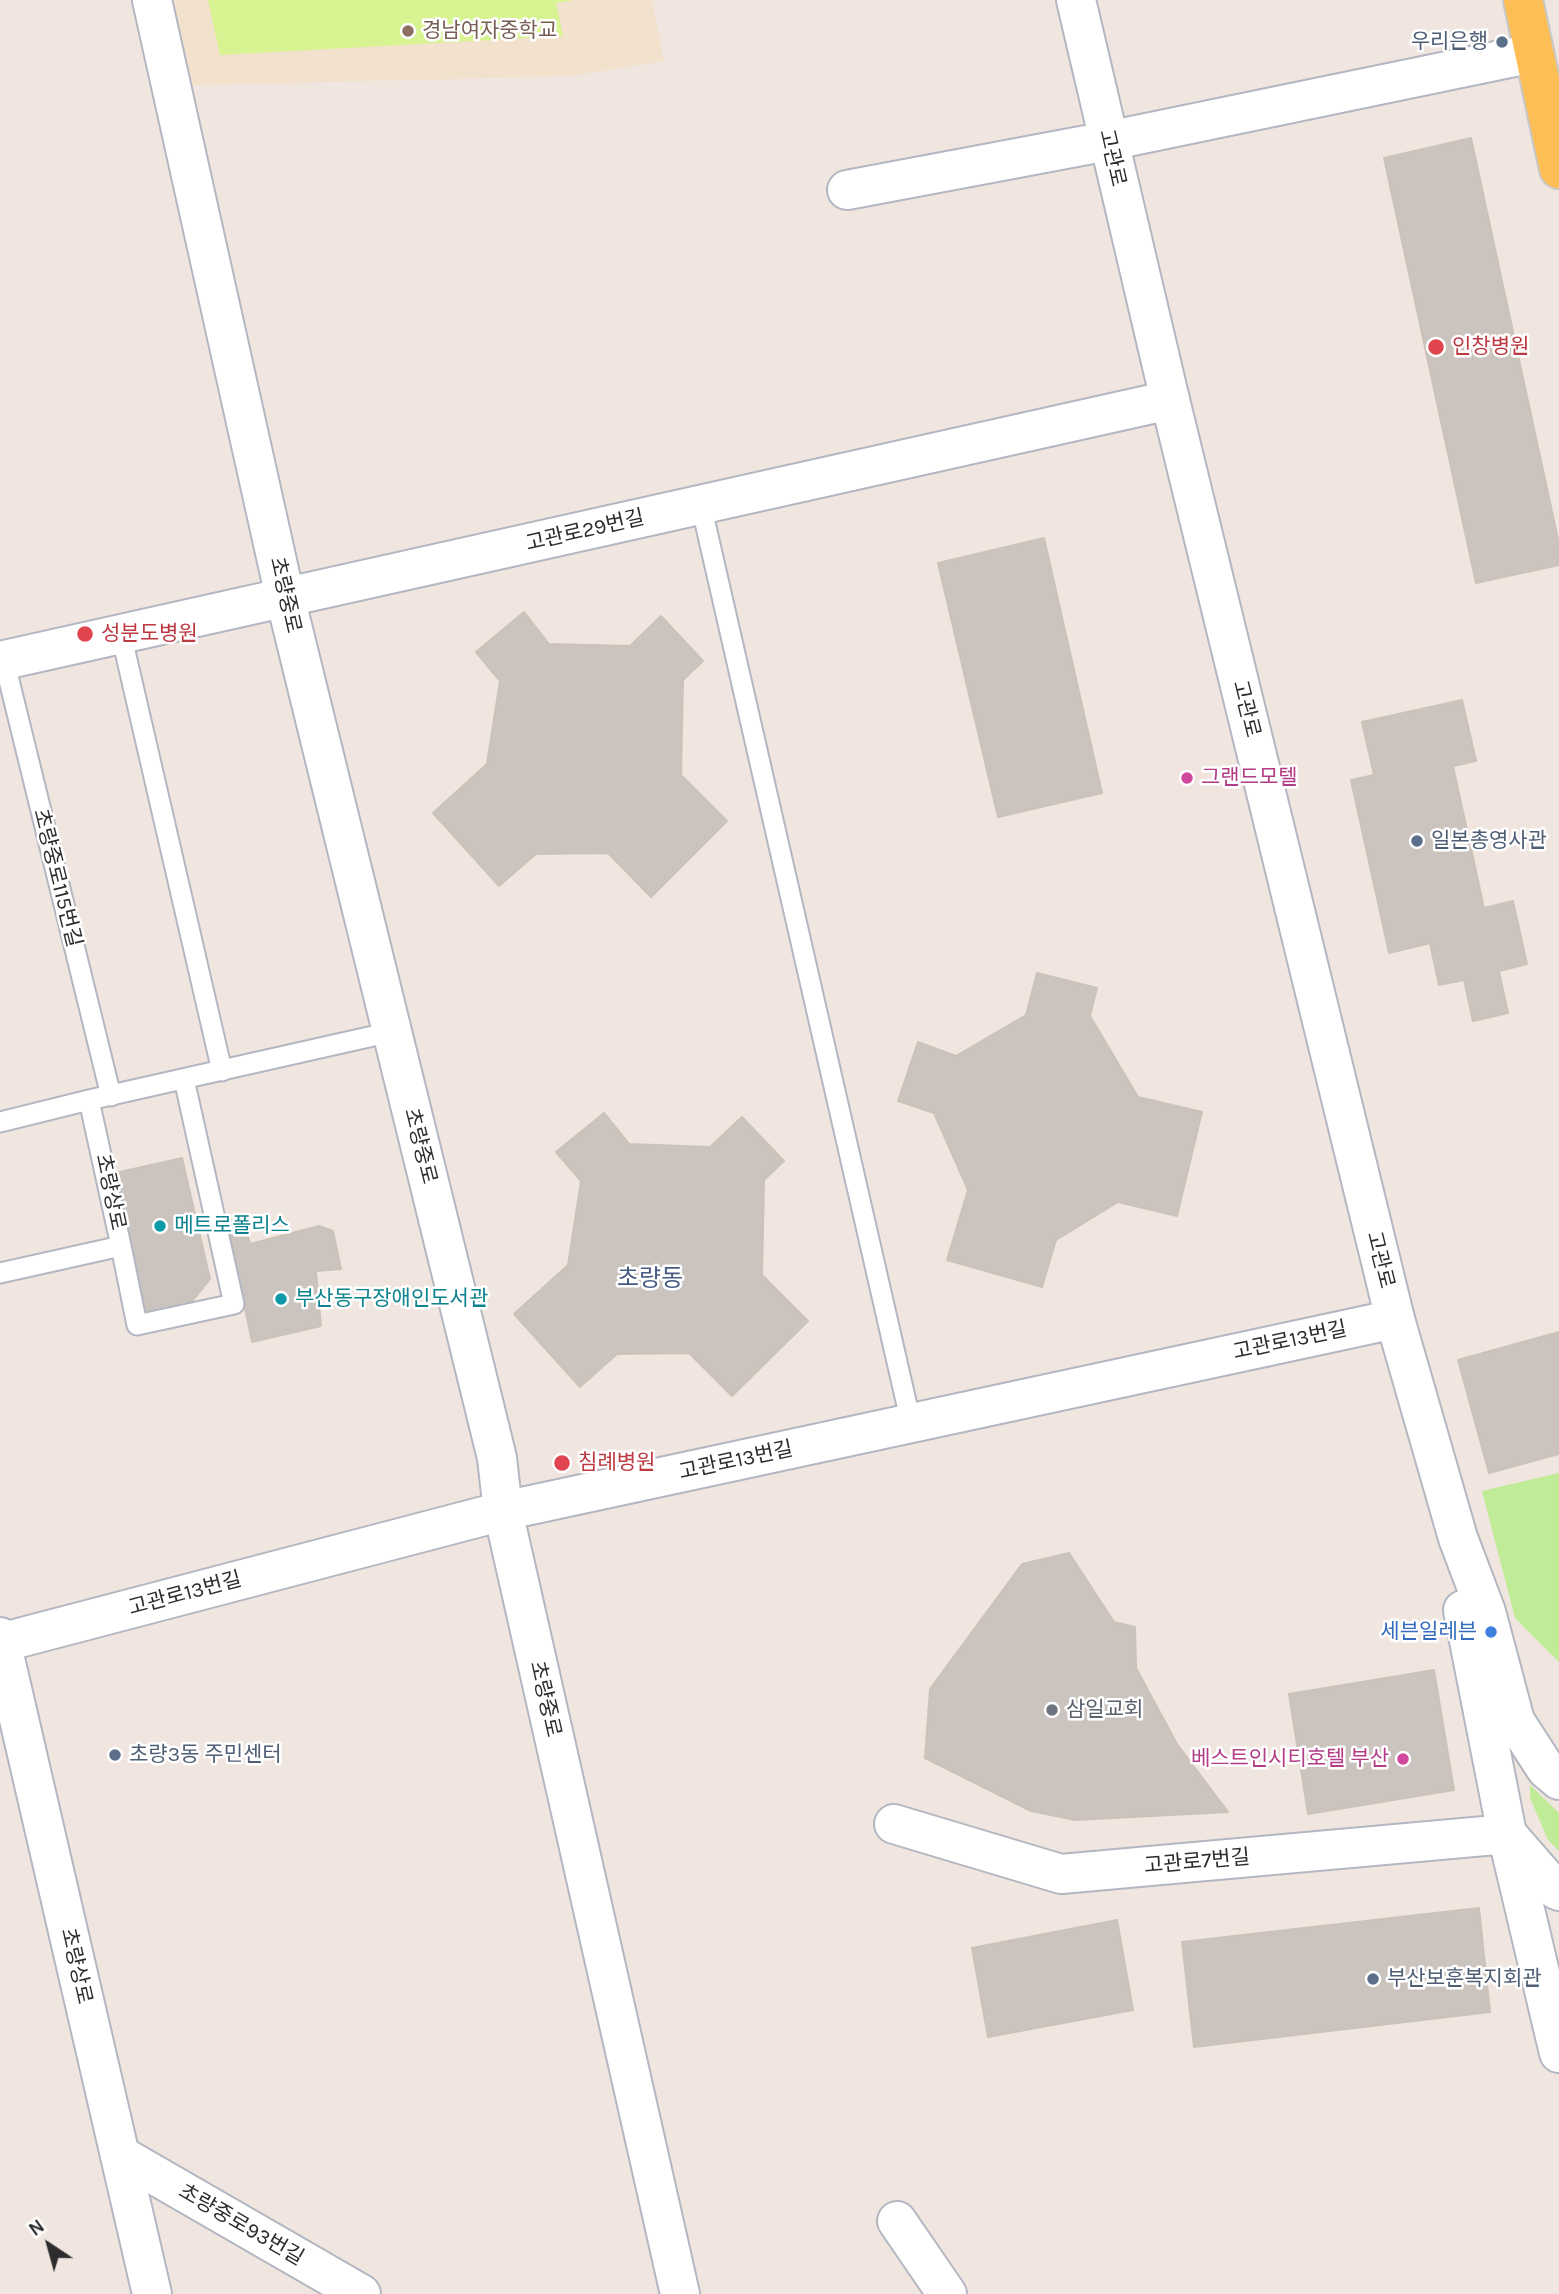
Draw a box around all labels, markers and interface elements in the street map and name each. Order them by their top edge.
place label: 경남여자중학교 [422,18,557,44]
marker: 경남여자중학교 [400,23,416,39]
place label: 우리은행 [1411,29,1488,55]
marker: 우리은행 [1494,34,1510,50]
street label: 고관로 [1093,127,1131,189]
place label: 인창병원 [1452,334,1529,360]
marker: 인창병원 [1426,337,1446,357]
street label: 고관로29번길 [523,505,647,557]
street label: 초량중로 [264,555,306,635]
place label: 성분도병원 [101,621,198,647]
marker: 성분도병원 [75,624,95,644]
street label: 고관로 [1227,678,1265,740]
place label: 그랜드모텔 [1201,765,1298,791]
marker: 그랜드모텔 [1179,770,1195,786]
street label: 초량중로115번길 [28,806,86,950]
place label: 일본총영사관 [1431,828,1547,854]
marker: 일본총영사관 [1409,833,1425,849]
street label: 초량중로 [398,1105,442,1187]
street label: 초량상로 [90,1152,130,1232]
place label: 메트로폴리스 [174,1213,290,1239]
marker: 메트로폴리스 [152,1218,168,1234]
street label: 고관로 [1361,1229,1399,1291]
district label: 초량동 [617,1265,683,1293]
place label: 부산동구장애인도서관 [295,1286,488,1312]
marker: 부산동구장애인도서관 [273,1291,289,1307]
street label: 고관로13번길 [1231,1317,1349,1365]
street label: 고관로13번길 [677,1437,795,1485]
place label: 침례병원 [578,1450,655,1476]
marker: 침례병원 [552,1453,572,1473]
street label: 고관로13번길 [126,1567,244,1621]
place label: 세븐일레븐 [1380,1619,1477,1645]
marker: 세븐일레븐 [1483,1624,1499,1640]
street label: 초량중로 [524,1659,566,1739]
place label: 삼일교회 [1066,1697,1143,1723]
marker: 삼일교회 [1044,1702,1060,1718]
place label: 초량3동 주민센터 [129,1742,282,1768]
place label: 베스트인시티호텔 부산 [1191,1746,1389,1772]
marker: 초량3동 주민센터 [107,1747,123,1763]
marker: 베스트인시티호텔 부산 [1395,1751,1411,1767]
street label: 고관로7번길 [1143,1845,1251,1879]
street label: 초량상로 [55,1926,97,2006]
place label: 부산보훈복지회관 [1387,1966,1542,1992]
marker: 부산보훈복지회관 [1365,1971,1381,1987]
street label: 초량중로93번길 [174,2179,308,2271]
north arrow [14,2210,84,2280]
text: N [25,2215,49,2241]

